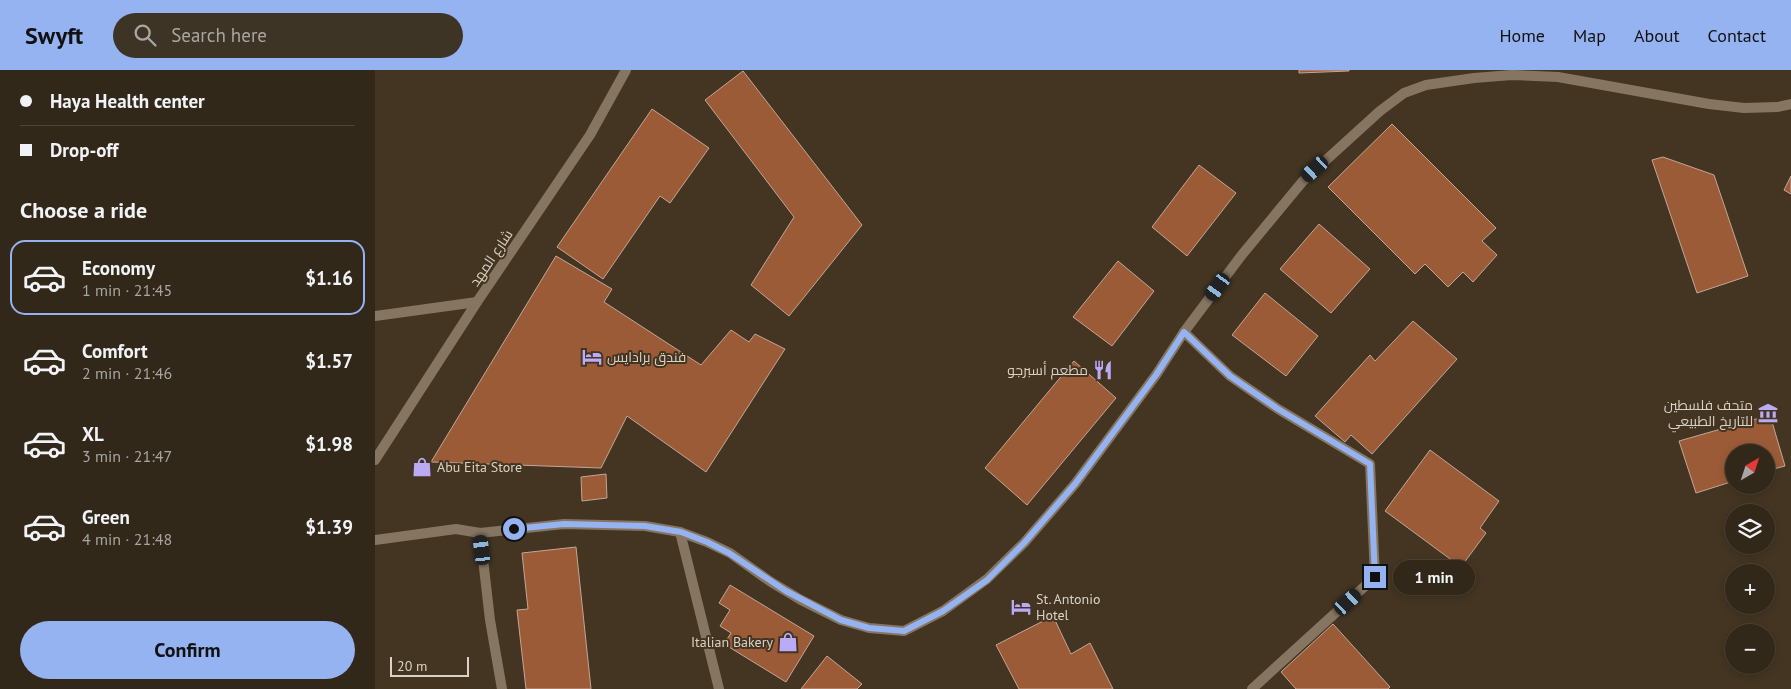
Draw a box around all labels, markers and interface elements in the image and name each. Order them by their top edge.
search box [113,13,463,58]
text: Swyft [25,20,83,51]
icon: search [131,21,159,49]
text: Search here [171,23,267,47]
text: Home [1499,24,1545,47]
text: Map [1573,24,1606,47]
text: About [1634,24,1680,47]
text: Contact [1708,24,1766,47]
text: Haya Health center [50,89,205,113]
text: Drop-off [50,138,118,162]
car [1298,153,1331,185]
text: Choose a ride [20,196,147,224]
street label: شارع المهد [465,226,517,290]
icon: car [22,255,67,300]
text: Economy [82,256,155,280]
text: $1.16 [305,266,353,290]
car [1203,270,1232,304]
text: 1 min · 21:45 [82,280,172,300]
icon: car [22,338,67,383]
text: Comfort [82,339,148,363]
hotel icon: فندق برادايس [581,346,603,368]
place label: فندق برادايس [607,348,686,366]
text: $1.57 [305,349,353,373]
restaurant icon: مطعم أسبرجو [1092,359,1114,381]
place label: مطعم أسبرجو [1007,361,1088,380]
text: 2 min · 21:46 [82,363,172,383]
place label: متحف فلسطين للتاريخ الطبيعي [1664,396,1753,433]
museum icon: متحف فلسطين للتاريخ الطبيعي [1757,402,1779,424]
icon: car [22,421,67,466]
text: XL [82,422,104,446]
text: $1.98 [305,432,353,456]
north arrow [1725,444,1775,494]
map controls [1725,444,1775,674]
text: 3 min · 21:47 [82,446,172,466]
shop icon: Abu Eita Store [411,456,433,478]
place label: Abu Eita Store [437,458,522,476]
icon: car [22,504,67,549]
button: layers [1725,504,1775,554]
text: Green [82,505,130,529]
text: $1.39 [305,515,353,539]
route start [503,518,525,540]
text: 4 min · 21:48 [82,529,172,549]
car [472,534,491,566]
callout: 1 min [1393,560,1475,594]
button: + [1725,564,1775,614]
route end [1364,566,1386,588]
text: 1 min [1414,567,1454,587]
car [1331,586,1364,618]
place label: St. Antonio Hotel [1036,590,1100,624]
hotel icon: St. Antonio Hotel [1010,596,1032,618]
button: Confirm [20,621,355,679]
button: − [1725,624,1775,674]
shop icon: Italian Bakery [777,631,799,653]
place label: Italian Bakery [691,633,773,651]
scale bar [390,654,469,677]
text: 20 m [397,657,427,675]

